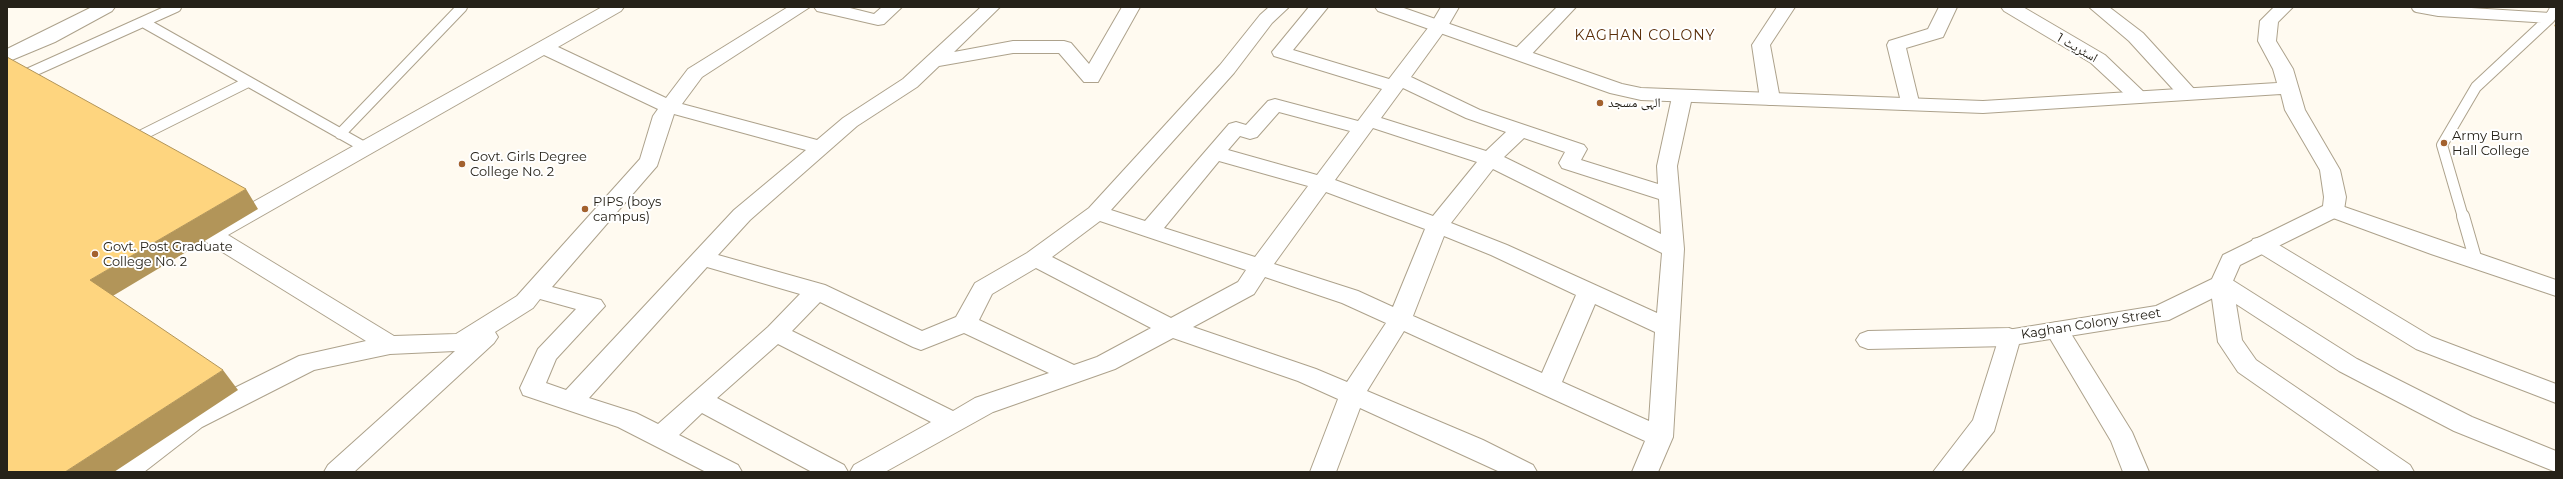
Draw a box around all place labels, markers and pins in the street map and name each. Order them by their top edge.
place label: الہی مسجد [1608,95,1661,111]
marker: الہی مسجد [1595,98,1605,108]
place label: Army Burn Hall College [2452,128,2529,159]
marker: Army Burn Hall College [2439,138,2449,148]
place label: Govt. Girls Degree College No. 2 [470,149,587,180]
marker: Govt. Girls Degree College No. 2 [457,159,467,169]
place label: PIPS (boys campus) [593,194,661,225]
marker: PIPS (boys campus) [580,204,590,214]
place label: Govt. Post Graduate College No. 2 [103,239,233,270]
marker: Govt. Post Graduate College No. 2 [90,249,100,259]

